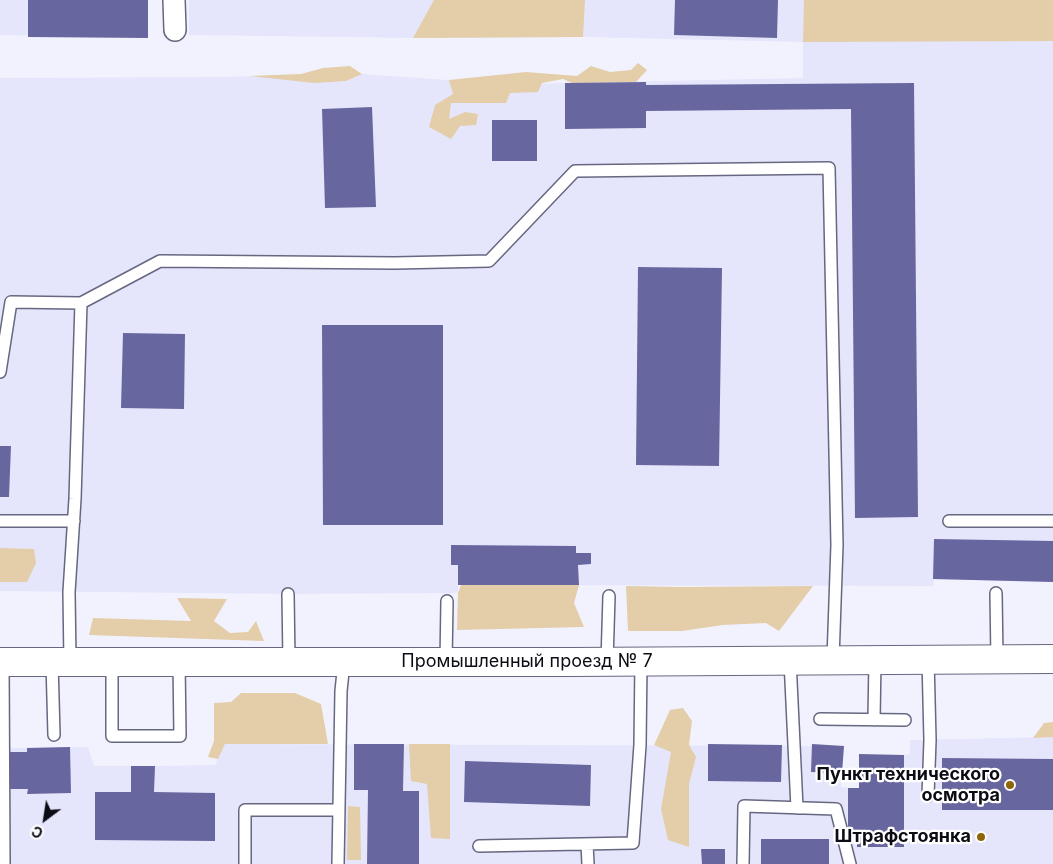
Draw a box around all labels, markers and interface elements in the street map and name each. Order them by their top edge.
street label: Промышленный проезд № 7 [401,651,653,673]
place label: Пункт технического осмотра [816,764,1000,806]
marker: Пункт технического осмотра [1004,779,1016,791]
north arrow [20,794,70,844]
text: С [28,822,46,842]
place label: Штрафстоянка [835,826,971,848]
marker: Штрафстоянка [975,831,987,843]

